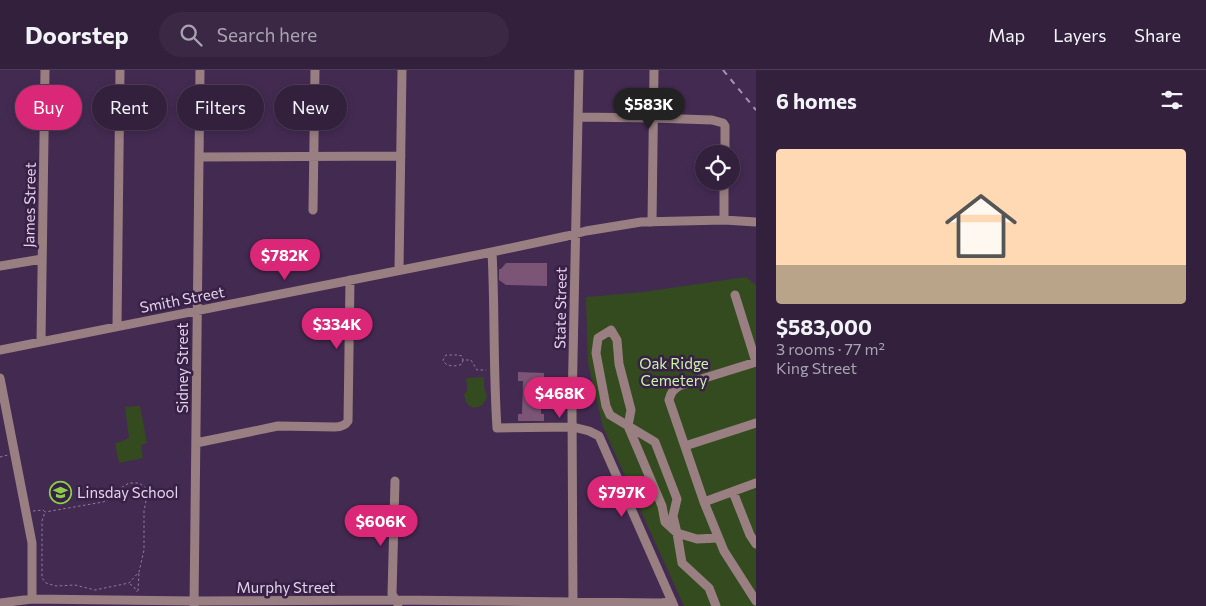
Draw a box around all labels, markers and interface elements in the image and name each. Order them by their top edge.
search box [159,12,509,57]
text: Doorstep [25,20,129,49]
icon: search [177,21,205,49]
text: Search here [217,23,317,46]
text: Map [988,24,1025,46]
text: Layers [1053,24,1106,46]
text: Share [1134,24,1181,46]
chip: Buy [15,85,82,130]
chip: Rent [92,85,167,130]
chip: Filters [177,85,264,130]
chip: New [274,85,347,130]
icon: filters [1158,86,1186,114]
pin: $583K [614,88,684,130]
text: 6 homes [776,88,857,113]
text: $583K [625,94,673,113]
map controls [695,145,740,190]
button: locate [695,145,740,190]
street label: James Street [19,162,39,248]
icon: home [936,181,1026,271]
pin: $782K [250,238,320,281]
text: $782K [261,245,309,264]
street label: State Street [550,267,570,349]
street label: Smith Street [138,282,226,316]
pin: $334K [302,308,372,350]
text: $334K [313,314,361,333]
text: $583,000 [776,314,872,339]
street label: Sidney Street [173,323,191,413]
text: 3 rooms · 77 m² [776,339,885,358]
park label: Oak Ridge Cemetery [639,354,709,389]
text: King Street [776,358,857,377]
pin: $468K [525,376,595,419]
text: $468K [535,383,585,402]
pin: $797K [587,476,657,518]
school or university icon: Linsday School [49,480,73,504]
text: $797K [598,482,646,501]
place label: Linsday School [77,483,178,501]
pin: $606K [346,504,416,547]
text: $606K [356,511,406,530]
street label: Murphy Street [236,578,336,596]

